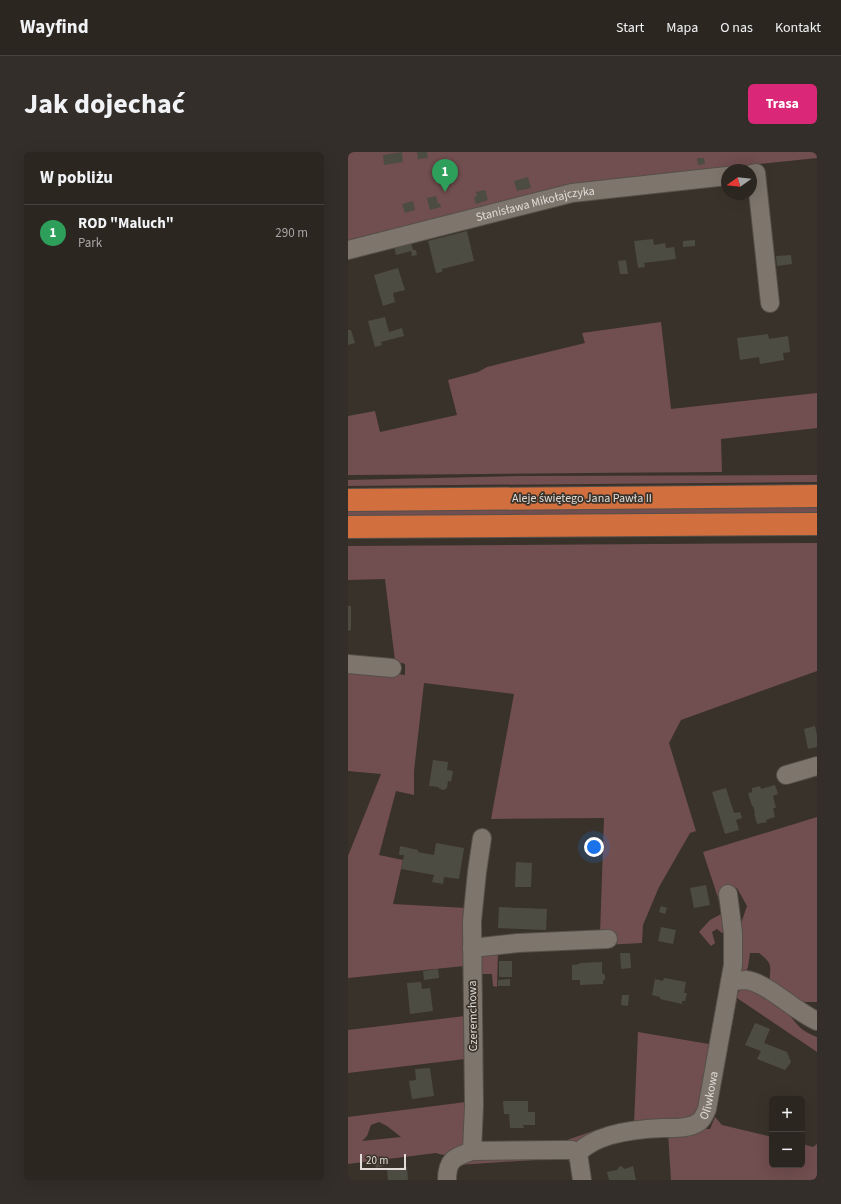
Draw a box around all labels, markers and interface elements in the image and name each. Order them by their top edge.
text: Wayfind [20,14,89,41]
text: Start [616,18,644,38]
text: Mapa [666,18,698,38]
text: O nas [720,18,753,38]
text: Kontakt [775,18,821,38]
text: Jak dojechać [24,84,185,124]
button: Trasa [748,84,817,124]
pin: 1 [432,159,458,192]
north arrow [721,164,757,200]
text: W pobliżu [40,166,113,190]
street label: Stanisława Mikołajczyka [474,182,596,226]
text: ROD "Maluch" [78,213,174,234]
text: 1 [50,224,56,242]
text: 290 m [275,224,308,242]
text: Park [78,234,102,252]
street label: Aleje świętego Jana Pawła II [512,490,652,507]
your location [584,837,604,857]
street label: Czeremchowa [464,980,482,1052]
street label: Oliwkowa [695,1070,722,1123]
map controls [769,1096,805,1168]
button: + [769,1096,805,1132]
button: − [769,1132,805,1168]
scale bar [360,1152,406,1171]
text: 20 m [366,1153,388,1168]

